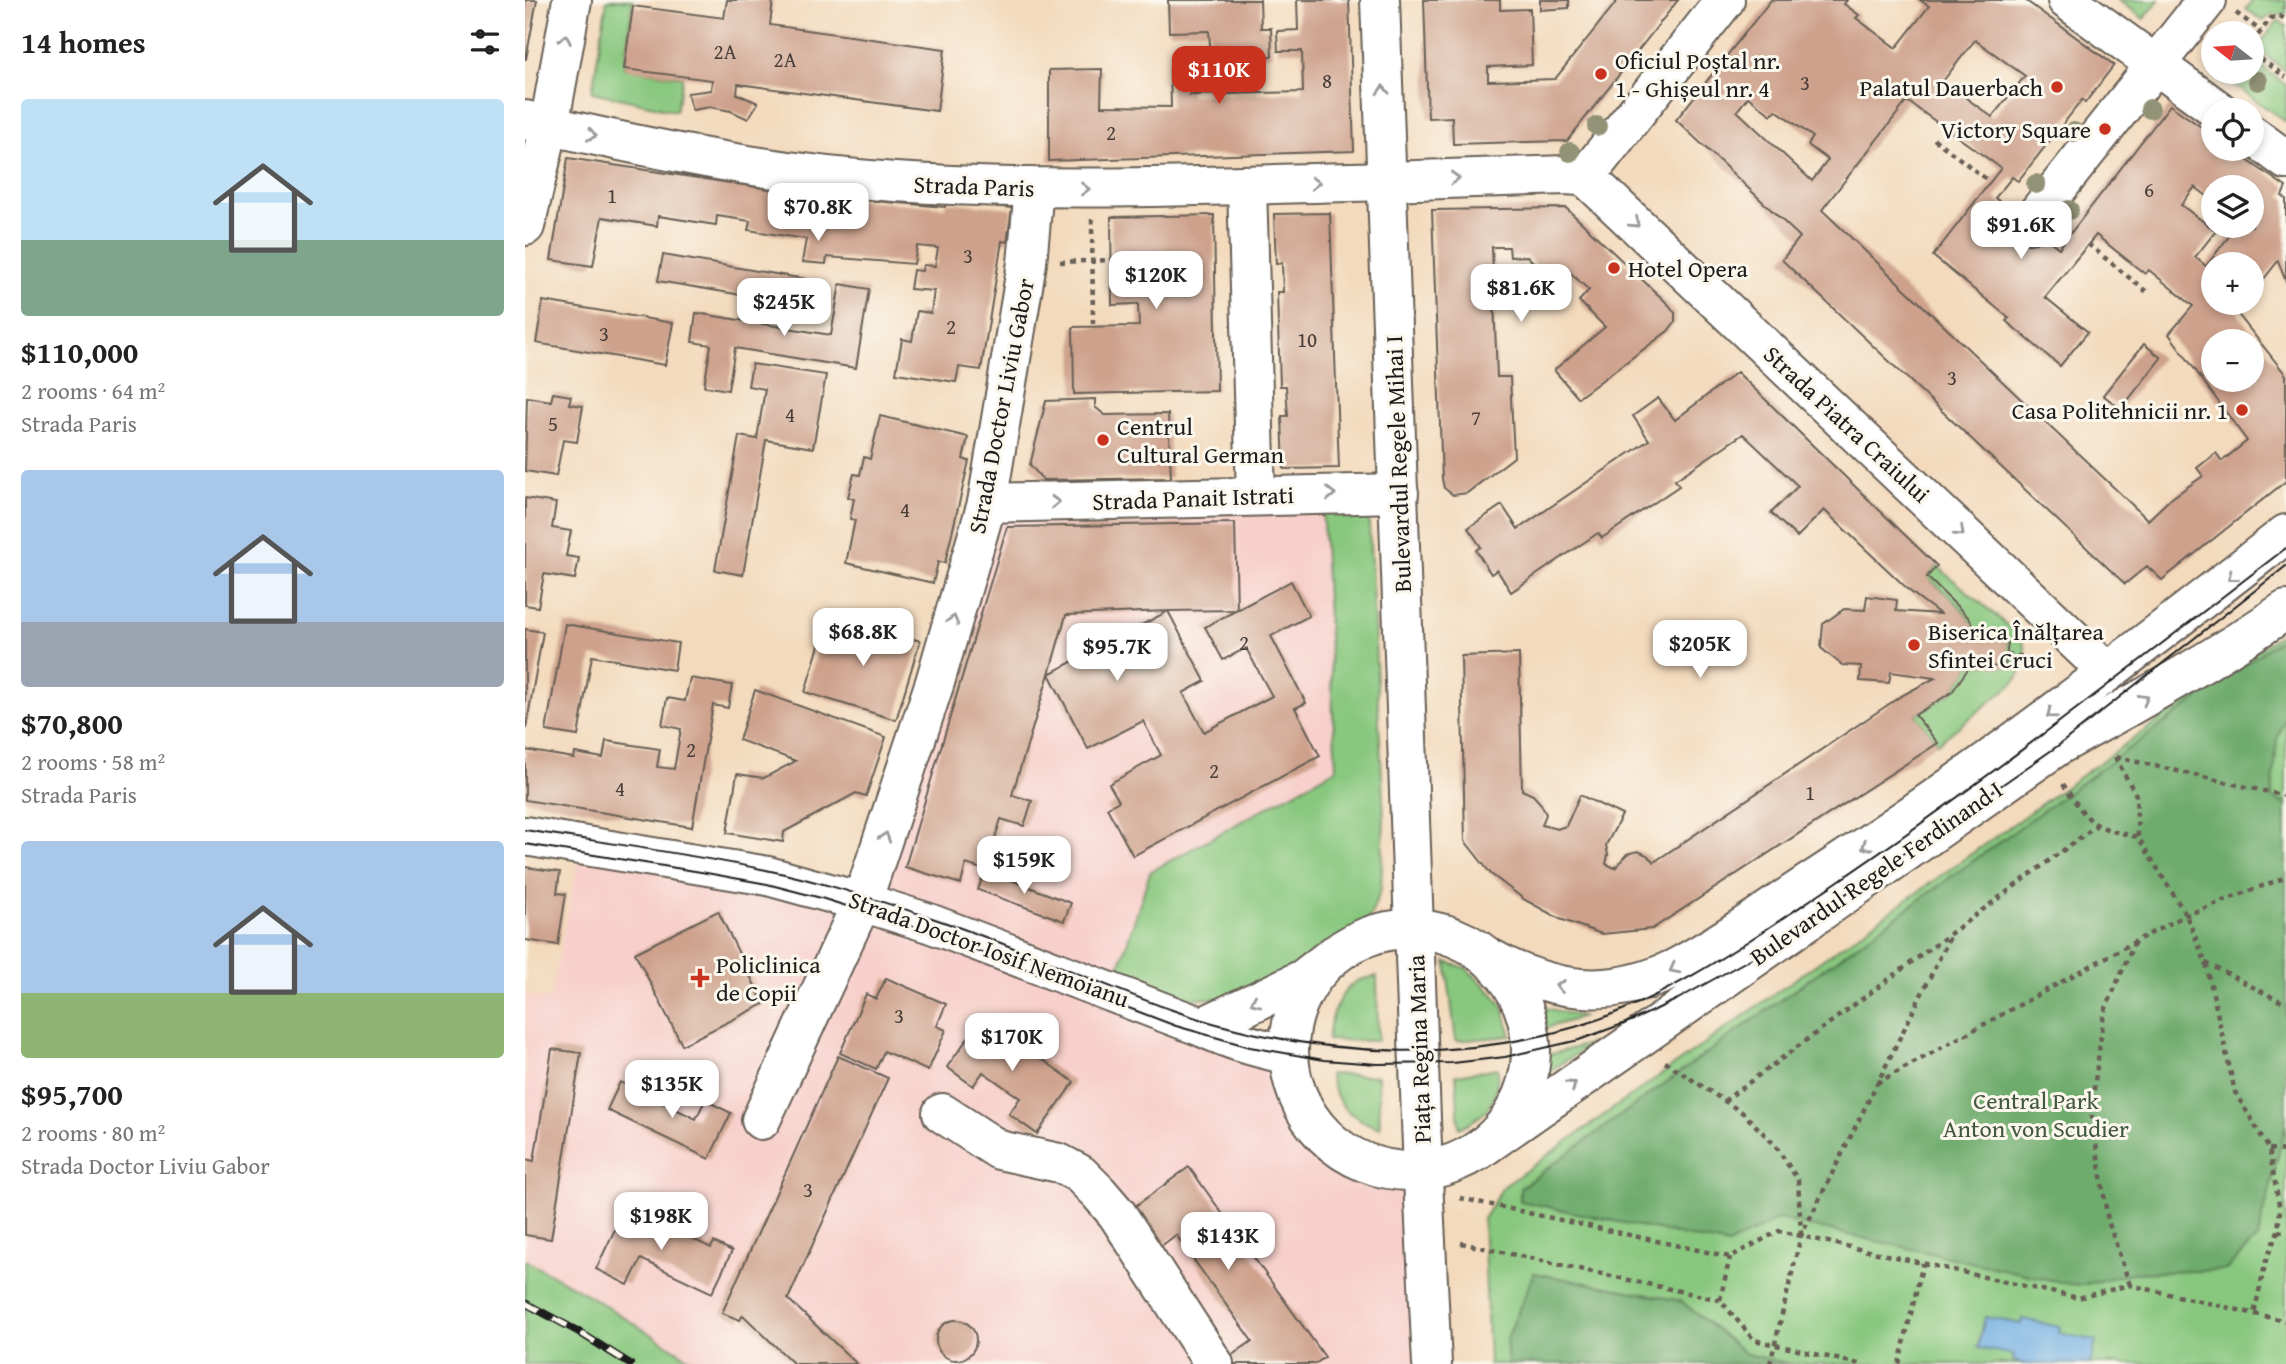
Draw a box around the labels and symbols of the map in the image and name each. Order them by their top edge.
north arrow [2201,21,2265,84]
one-way arrow [557,33,572,45]
house number: 2A [714,36,737,67]
place label: Oficiul Poștal nr. 1 - Ghișeul nr. 4 [1615,43,1780,106]
house number: 2A [774,44,797,75]
pin: $110K [1170,46,1268,106]
house number: 8 [1322,65,1332,96]
marker: Oficiul Poștal nr. 1 - Ghișeul nr. 4 [1593,66,1609,82]
house number: 3 [1800,67,1810,98]
place label: Palatul Dauerbach [1860,70,2044,105]
marker: Palatul Dauerbach [2049,79,2065,95]
one-way arrow [1376,84,1391,95]
place label: Victory Square [1941,112,2091,147]
house number: 2 [1106,117,1116,148]
marker: Victory Square [2097,121,2113,137]
one-way arrow [586,126,598,141]
street label: Strada Paris [913,166,1035,206]
one-way arrow [1450,171,1461,186]
house number: 6 [2144,174,2154,205]
one-way arrow [1311,175,1321,191]
house number: 1 [607,180,617,211]
one-way arrow [1080,181,1090,197]
pin: $70.8K [761,184,875,243]
pin: $91.6K [1964,202,2078,261]
one-way arrow [1627,215,1640,228]
house number: 3 [963,240,973,271]
place label: Hotel Opera [1628,251,1748,286]
pin: $120K [1107,252,1205,311]
marker: Hotel Opera [1606,260,1622,276]
pin: $81.6K [1464,264,1578,324]
street label: Strada Doctor Liviu Gabor [959,275,1043,537]
pin: $245K [735,278,833,338]
house number: 2 [946,311,956,342]
house number: 3 [599,318,609,349]
house number: 10 [1297,324,1317,355]
street label: Bulevardul Regele Mihai I [1376,335,1420,593]
street label: Strada Piatra Craiului [1756,337,1938,511]
house number: 3 [1947,362,1957,393]
place label: Casa Politehnicii nr. 1 [2012,393,2228,428]
house number: 4 [785,399,795,430]
house number: 7 [1471,402,1481,433]
marker: Casa Politehnicii nr. 1 [2234,402,2250,418]
house number: 5 [548,408,558,439]
place label: Centrul Cultural German [1117,409,1284,472]
marker: Centrul Cultural German [1095,432,1111,448]
street label: Strada Panait Istrati [1092,477,1295,519]
one-way arrow [1326,487,1337,502]
house number: 4 [900,494,910,525]
one-way arrow [1050,494,1061,509]
one-way arrow [1952,523,1965,536]
one-way arrow [2228,568,2240,581]
pin: $68.8K [806,608,920,668]
one-way arrow [945,614,959,626]
place label: Biserica Înălțarea Sfintei Cruci [1928,614,2105,677]
pin: $205K [1651,620,1749,680]
pin: $95.7K [1060,624,1174,683]
house number: 2 [1239,627,1249,658]
marker: Biserica Înălțarea Sfintei Cruci [1906,637,1922,653]
one-way arrow [2137,694,2149,707]
one-way arrow [2046,706,2059,719]
house number: 2 [686,734,696,765]
house number: 2 [1209,755,1219,786]
street label: Bulevardul Regele Ferdinand I [1742,772,2010,974]
house number: 4 [615,773,625,804]
house number: 1 [1805,777,1815,808]
one-way arrow [877,832,891,844]
pin: $159K [975,836,1073,896]
one-way arrow [1861,838,1874,850]
street label: Strada Doctor Iosif Nemoianu [844,882,1134,1016]
place label: Policlinica de Copii [716,947,821,1010]
street label: Piața Regina Maria [1398,953,1440,1144]
one-way arrow [1669,960,1681,974]
marker: Policlinica de Copii [690,968,710,988]
one-way arrow [1554,979,1566,994]
one-way arrow [1250,994,1262,1008]
house number: 3 [894,1000,904,1031]
pin: $170K [963,1014,1061,1073]
pin: $135K [623,1060,721,1120]
one-way arrow [1564,1081,1577,1093]
park label: Central Park Anton von Scudier [1943,1083,2129,1146]
house number: 3 [803,1174,813,1205]
pin: $198K [612,1192,710,1252]
pin: $143K [1179,1212,1277,1272]

